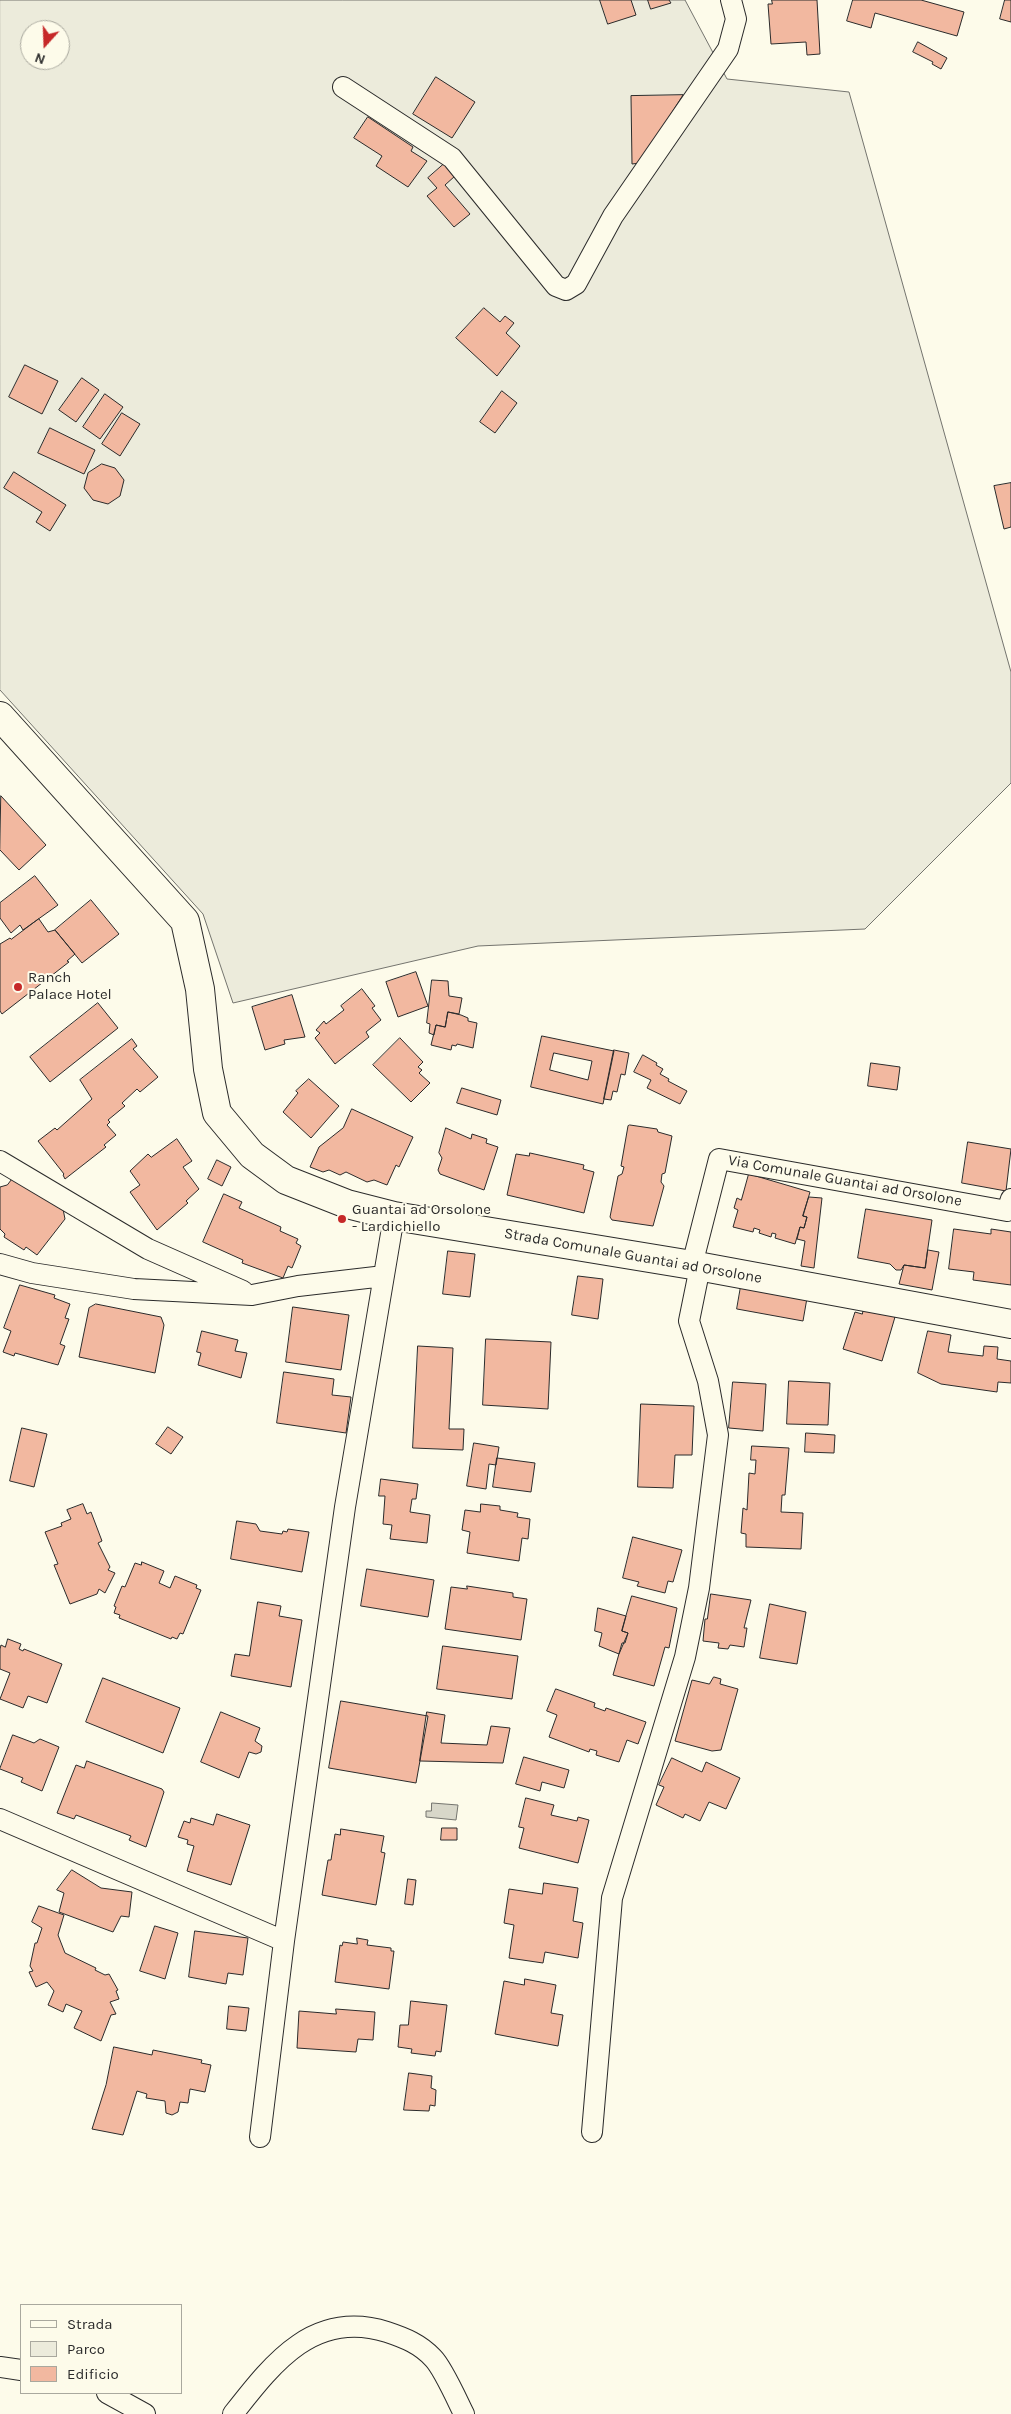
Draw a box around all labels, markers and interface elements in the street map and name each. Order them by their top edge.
north arrow [20,20,70,70]
text: N [32,49,48,68]
place label: Ranch Palace Hotel [28,969,112,1004]
marker: Ranch Palace Hotel [12,981,24,993]
street label: Via Comunale Guantai ad Orsolone [727,1152,963,1210]
place label: Guantai ad Orsolone - Lardichiello [352,1201,491,1236]
marker: Guantai ad Orsolone - Lardichiello [336,1213,348,1225]
street label: Strada Comunale Guantai ad Orsolone [503,1224,763,1288]
legend [20,2304,182,2394]
text: Strada [67,2315,113,2333]
text: Parco [67,2340,105,2358]
text: Edificio [67,2365,119,2383]

